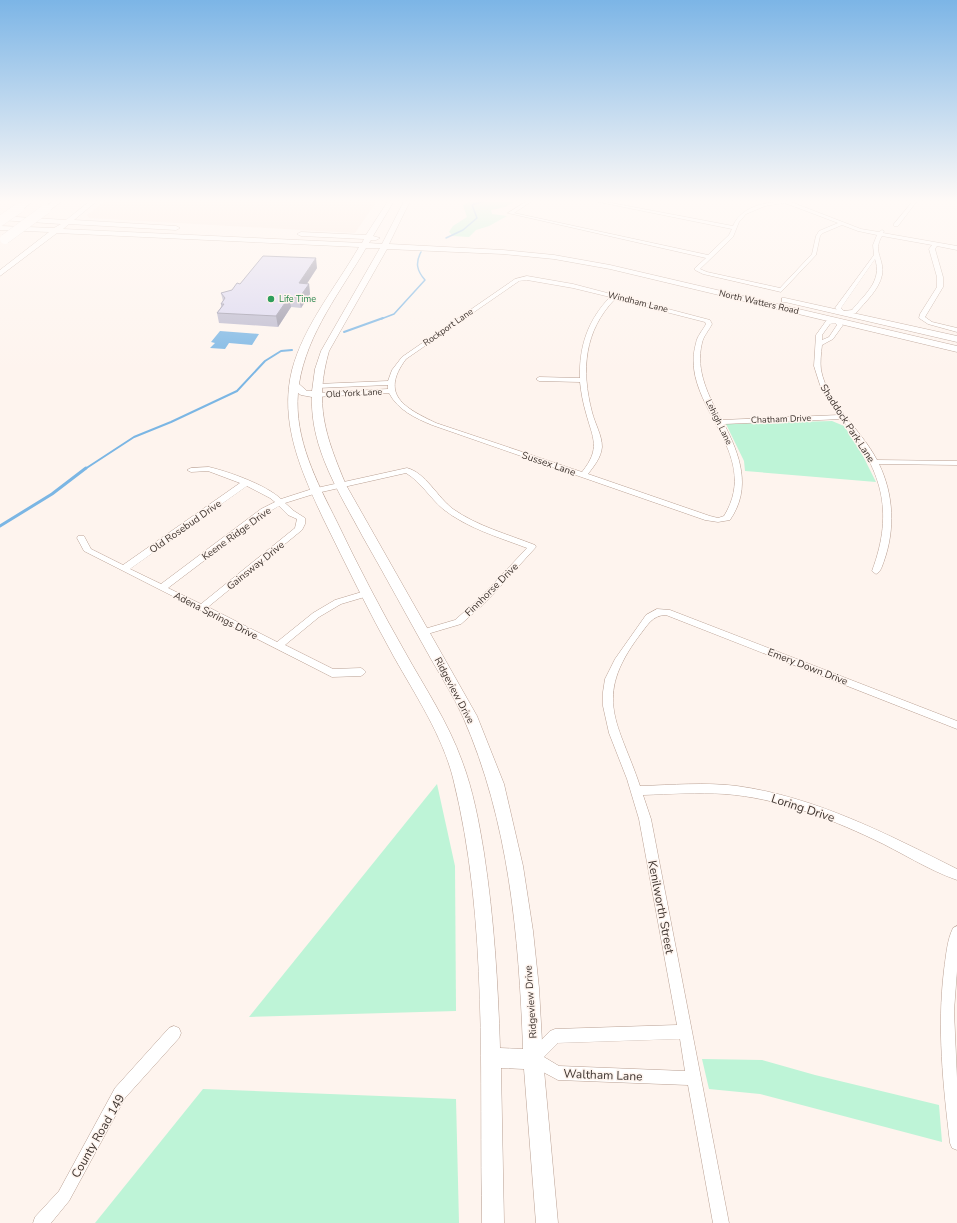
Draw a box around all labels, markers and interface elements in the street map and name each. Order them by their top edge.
street label: North Watters Road [718,287,800,317]
street label: Windham Lane [607,289,670,315]
place label: Life Time [279,293,316,305]
marker: Life Time [266,294,276,304]
street label: Rockport Lane [421,305,475,349]
street label: Shaddock Park Lane [817,382,878,465]
street label: Old York Lane [326,386,383,400]
street label: Lehigh Lane [703,397,735,447]
street label: Chatham Drive [751,412,812,426]
street label: Sussex Lane [520,448,578,480]
street label: Old Rosebud Drive [147,497,224,557]
street label: Keene Ridge Drive [199,504,274,564]
street label: Gainsway Drive [224,538,287,593]
street label: Finnhorse Drive [462,560,522,620]
street label: Adena Springs Drive [171,589,260,643]
street label: Emery Down Drive [766,645,850,689]
street label: Ridgeview Drive [431,655,478,726]
street label: Loring Drive [769,790,837,826]
street label: Kenilworth Street [644,859,678,956]
street label: Ridgeview Drive [521,965,541,1039]
street label: Waltham Lane [563,1066,643,1084]
street label: County Road 149 [68,1091,128,1181]

